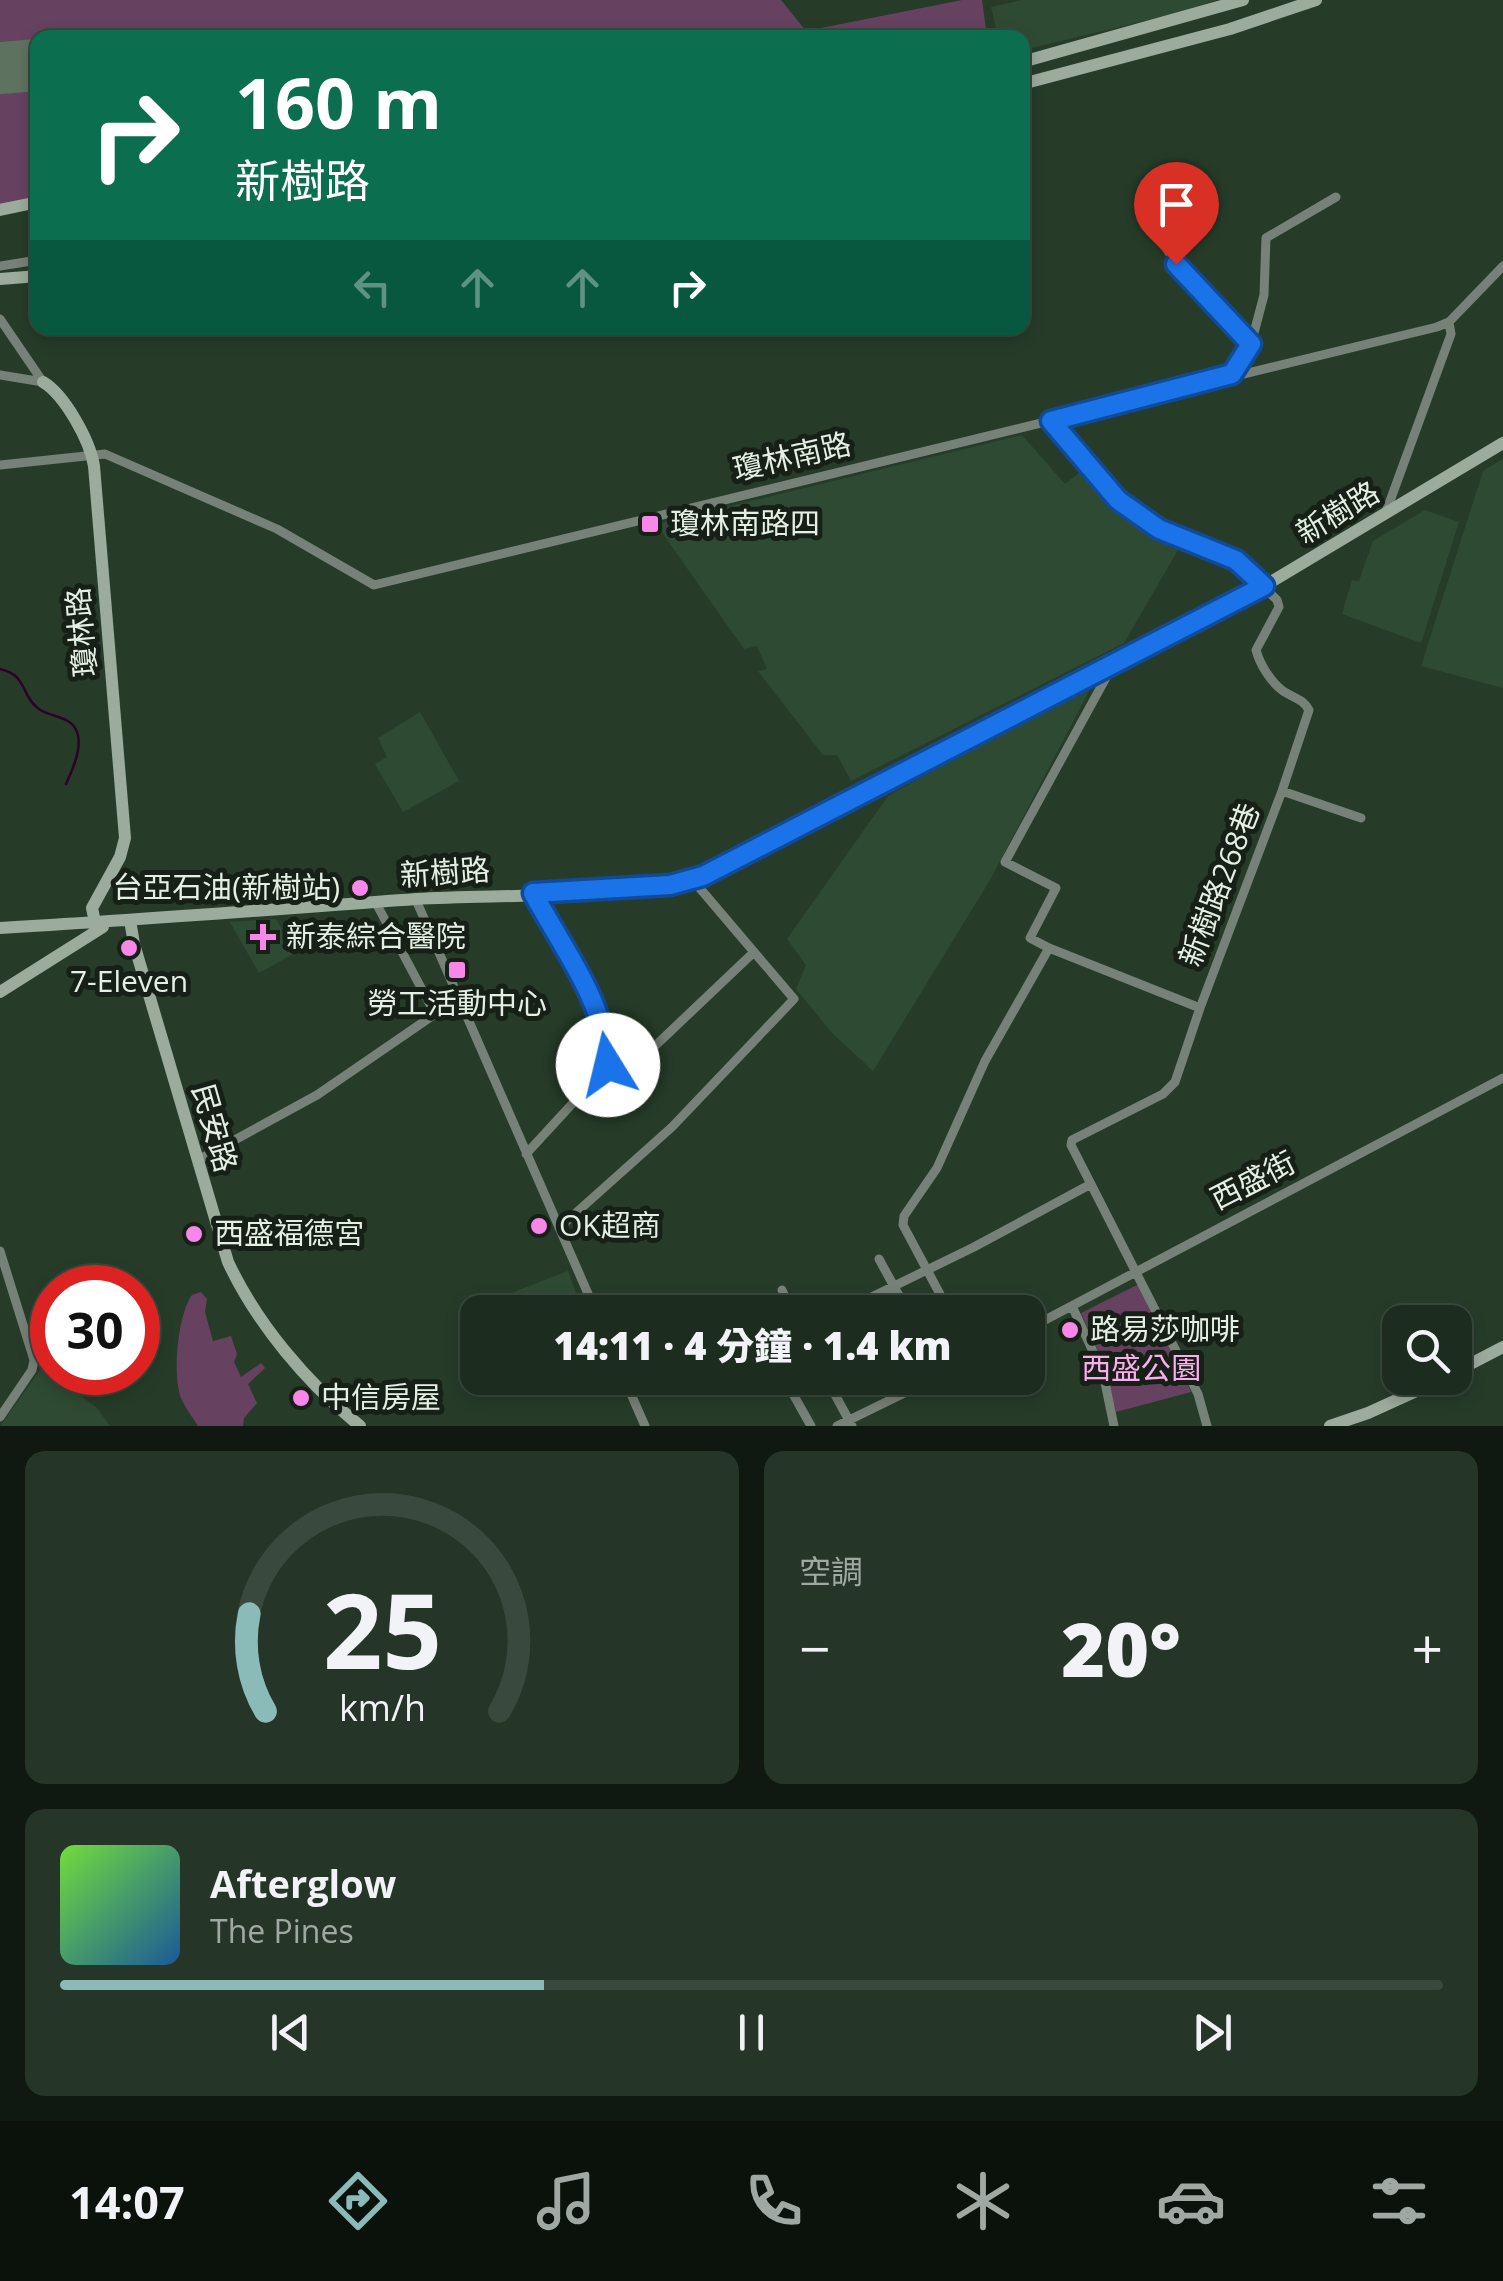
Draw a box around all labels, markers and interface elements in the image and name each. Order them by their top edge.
text: 160 m [235,54,442,150]
icon: right [70,70,200,200]
text: 新樹路 [235,149,370,210]
pin [1134,162,1219,265]
icon: arrive [1149,177,1204,232]
icon: left [345,260,400,315]
icon: ahead [450,260,505,315]
icon: ahead [555,260,610,315]
icon: right [660,260,715,315]
street label: 瓊林南路 [729,422,855,489]
street label: 新樹路 [1288,471,1386,552]
place label: 瓊林南路四 [670,502,820,543]
marker: 瓊林南路四 [639,513,661,535]
street label: 瓊林路 [56,586,105,679]
street label: 新樹路268巷 [1169,797,1268,972]
street label: 新樹路 [399,848,491,895]
place label: 台亞石油(新樹站) [112,866,340,907]
marker: 台亞石油(新樹站) [349,877,371,899]
place label: 新泰綜合醫院 [286,915,466,956]
marker: 新泰綜合醫院 [250,924,276,950]
marker: 7-Eleven [118,937,140,959]
marker: 勞工活動中心 [446,959,468,981]
place label: 7-Eleven [70,960,188,1001]
place label: 勞工活動中心 [367,982,547,1023]
position arrow [556,1013,660,1117]
street label: 民安路 [183,1079,248,1176]
street label: 西盛街 [1203,1141,1302,1218]
place label: OK超商 [559,1204,661,1245]
place label: 西盛福德宮 [214,1212,364,1253]
marker: OK超商 [528,1215,550,1237]
marker: 西盛福德宮 [183,1223,205,1245]
speed limit sign: 30 [30,1265,160,1395]
map controls [1382,1305,1472,1395]
button: search [1382,1305,1472,1395]
place label: 路易莎咖啡 [1090,1308,1240,1349]
text: 14:11 · 4 分鐘 · 1.4 km [553,1319,952,1371]
marker: 路易莎咖啡 [1059,1319,1081,1341]
park label: 西盛公園 [1081,1347,1201,1388]
place label: 中信房屋 [321,1376,441,1417]
marker: 中信房屋 [290,1387,312,1409]
text: 空調 [799,1549,863,1592]
text: 25 [323,1558,441,1699]
text: 20° [1061,1597,1181,1699]
text: − [799,1610,830,1685]
text: + [1412,1610,1443,1685]
text: km/h [339,1683,425,1731]
text: Afterglow [210,1857,396,1909]
text: The Pines [210,1909,354,1952]
icon: previous [263,2005,318,2060]
icon: pause [724,2005,779,2060]
icon: next [1185,2005,1240,2060]
icon: directions [323,2166,393,2236]
icon: music [531,2166,601,2236]
icon: phone [739,2166,809,2236]
icon: climate [948,2166,1018,2236]
icon: car [1156,2166,1226,2236]
icon: filters [1364,2166,1434,2236]
text: 14:07 [69,2171,185,2232]

